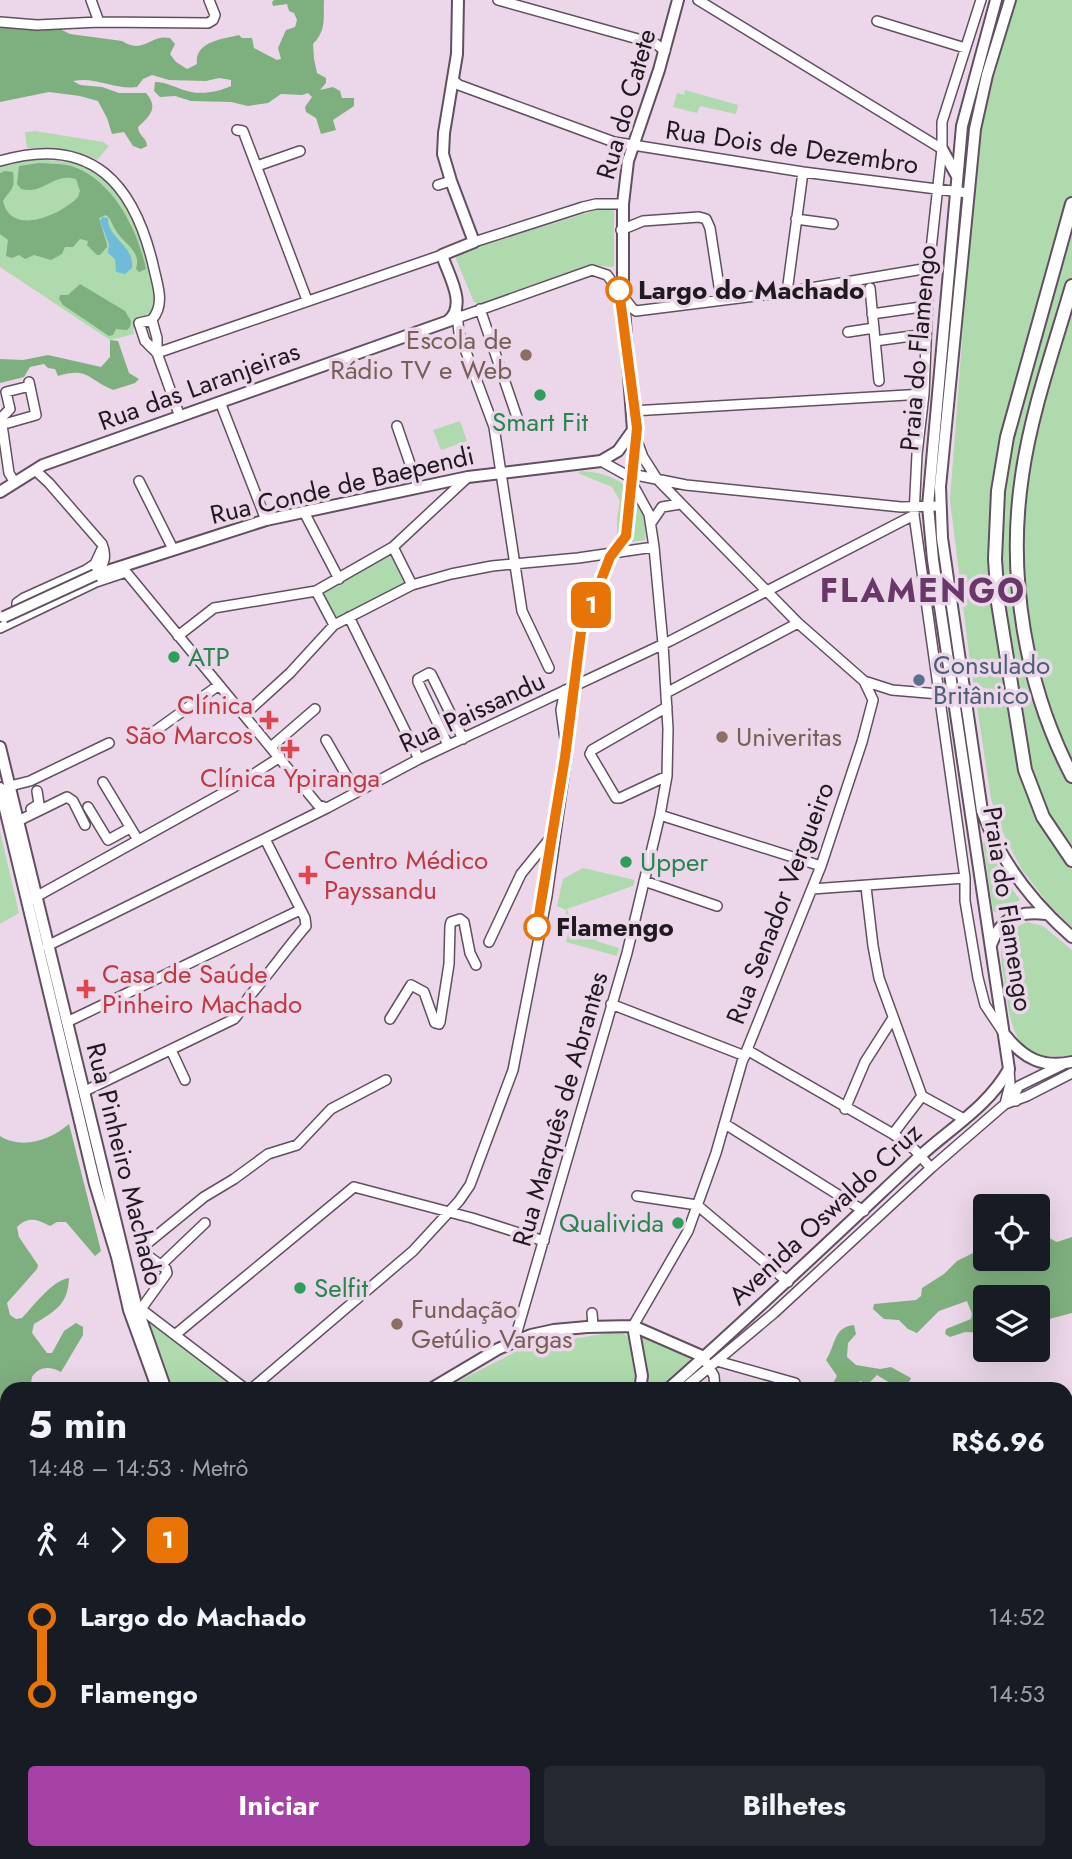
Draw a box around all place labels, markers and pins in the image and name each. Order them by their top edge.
place label: Largo do Machado [638,271,864,309]
marker: Largo do Machado [606,277,632,303]
place label: Escola de Rádio TV e Web [330,321,512,389]
marker: Escola de Rádio TV e Web [518,347,534,363]
marker: Smart Fit [532,387,548,403]
place label: Smart Fit [492,403,589,441]
place label: ATP [188,638,230,676]
place label: Consulado Britânico [933,646,1050,714]
marker: ATP [166,649,182,665]
marker: Consulado Britânico [911,672,927,688]
place label: Clínica São Marcos [125,686,253,754]
marker: Clínica São Marcos [259,710,279,730]
place label: Univeritas [736,718,842,756]
marker: Univeritas [714,729,730,745]
marker: Clínica Ypiranga [280,739,300,759]
place label: Clínica Ypiranga [200,759,380,797]
place label: Centro Médico Payssandu [324,841,488,909]
place label: Upper [640,843,708,881]
marker: Upper [618,854,634,870]
marker: Centro Médico Payssandu [298,865,318,885]
place label: Flamengo [556,908,674,946]
marker: Flamengo [524,914,550,940]
place label: Casa de Saúde Pinheiro Machado [102,955,302,1023]
marker: Casa de Saúde Pinheiro Machado [76,979,96,999]
place label: Qualivida [559,1204,664,1242]
marker: Qualivida [670,1215,686,1231]
place label: Selfit [314,1269,369,1307]
marker: Selfit [292,1280,308,1296]
place label: Fundação Getúlio Vargas [411,1290,573,1358]
marker: Fundação Getúlio Vargas [389,1316,405,1332]

